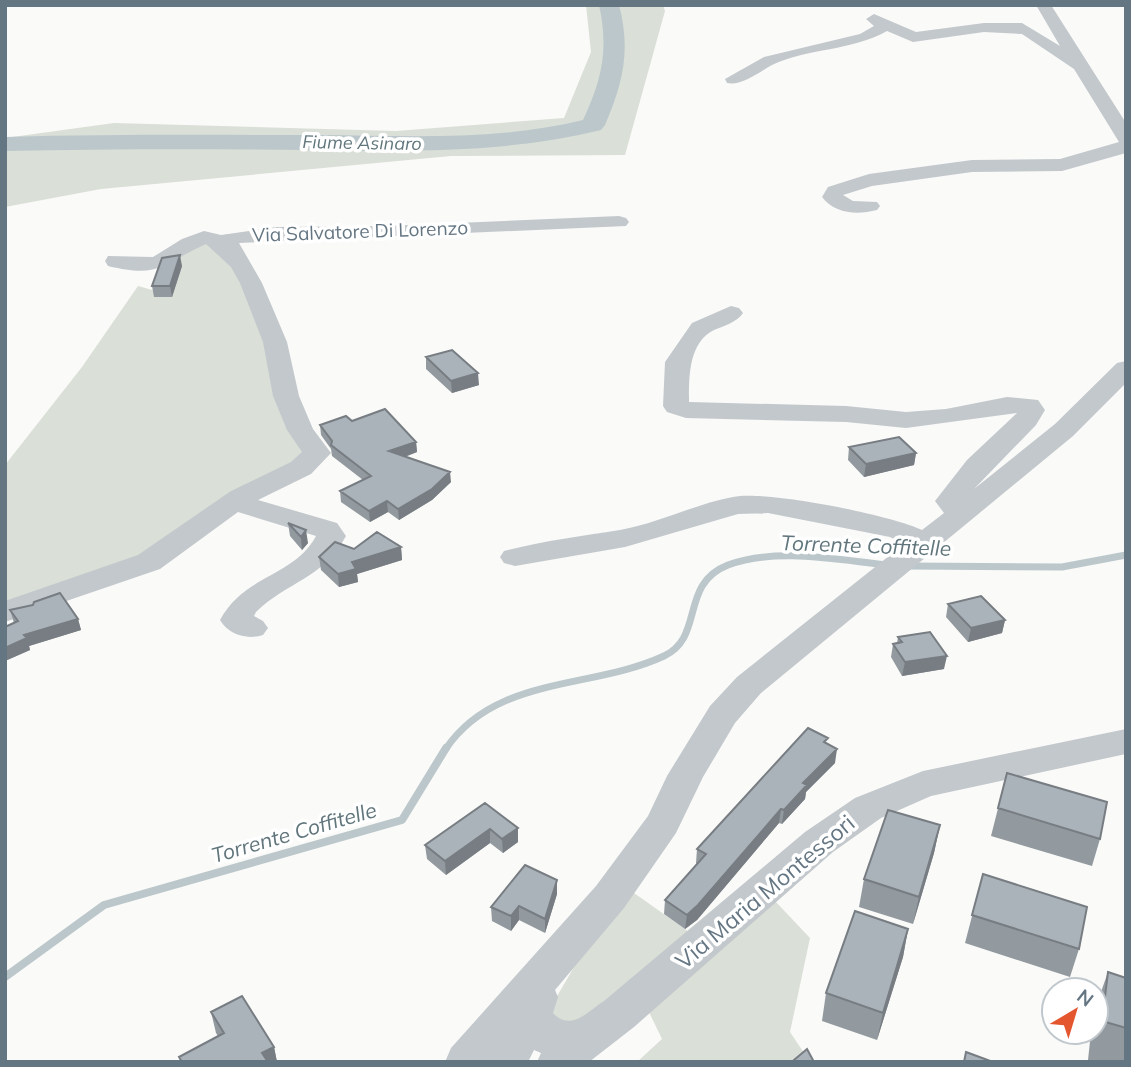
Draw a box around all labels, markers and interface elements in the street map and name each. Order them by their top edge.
water label: Fiume Asinaro [302,130,422,155]
street label: Via Salvatore Di Lorenzo [252,215,468,247]
water label: Torrente Coffitelle [780,529,952,561]
water label: Torrente Coffitelle [208,796,379,868]
street label: Via Maria Montessori [669,808,860,975]
north arrow [1040,976,1110,1046]
text: N [1072,984,1099,1011]

